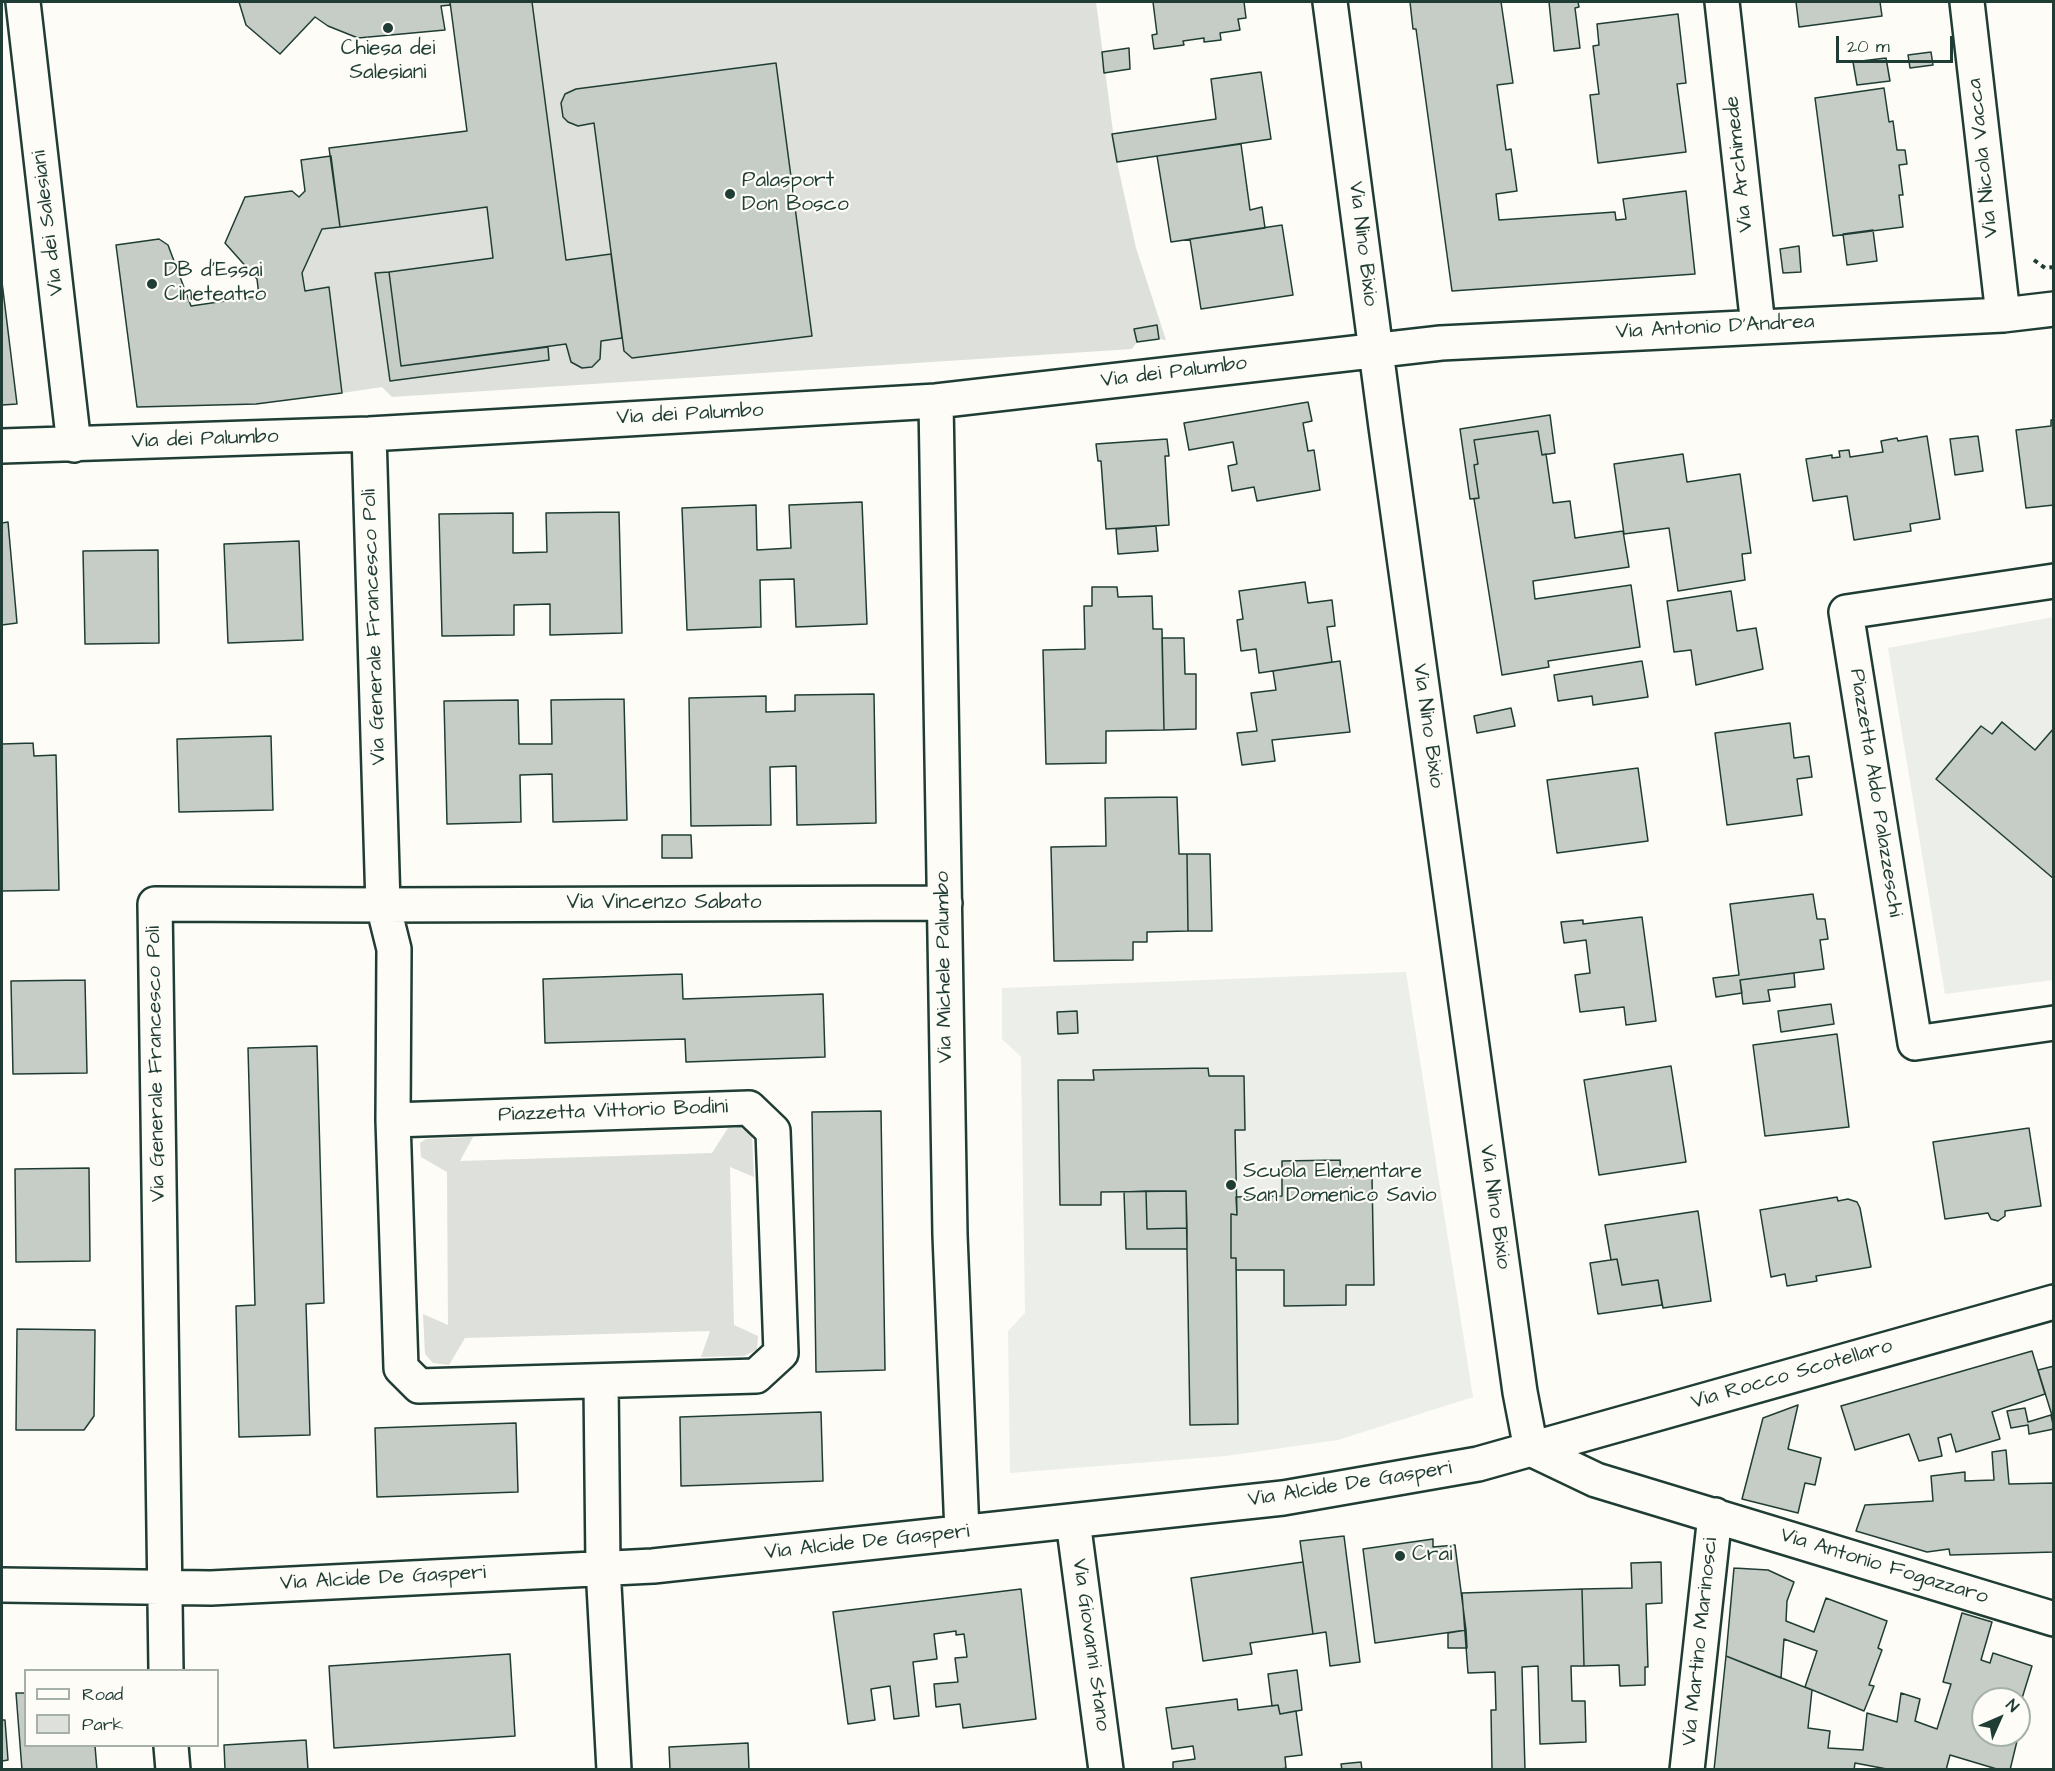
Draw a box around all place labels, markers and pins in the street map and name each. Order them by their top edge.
marker: Chiesa dei Salesiani [381,21,395,35]
place label: Chiesa dei Salesiani [341,37,435,87]
place label: Palasport Don Bosco [742,169,849,219]
marker: Palasport Don Bosco [723,187,737,201]
place label: DB d'Essai Cineteatro [164,259,266,309]
marker: DB d'Essai Cineteatro [145,277,159,291]
place label: Scuola Elementare San Domenico Savio [1243,1160,1436,1210]
marker: Scuola Elementare San Domenico Savio [1224,1178,1238,1192]
place label: Crai [1412,1543,1452,1569]
marker: Crai [1393,1549,1407,1563]

